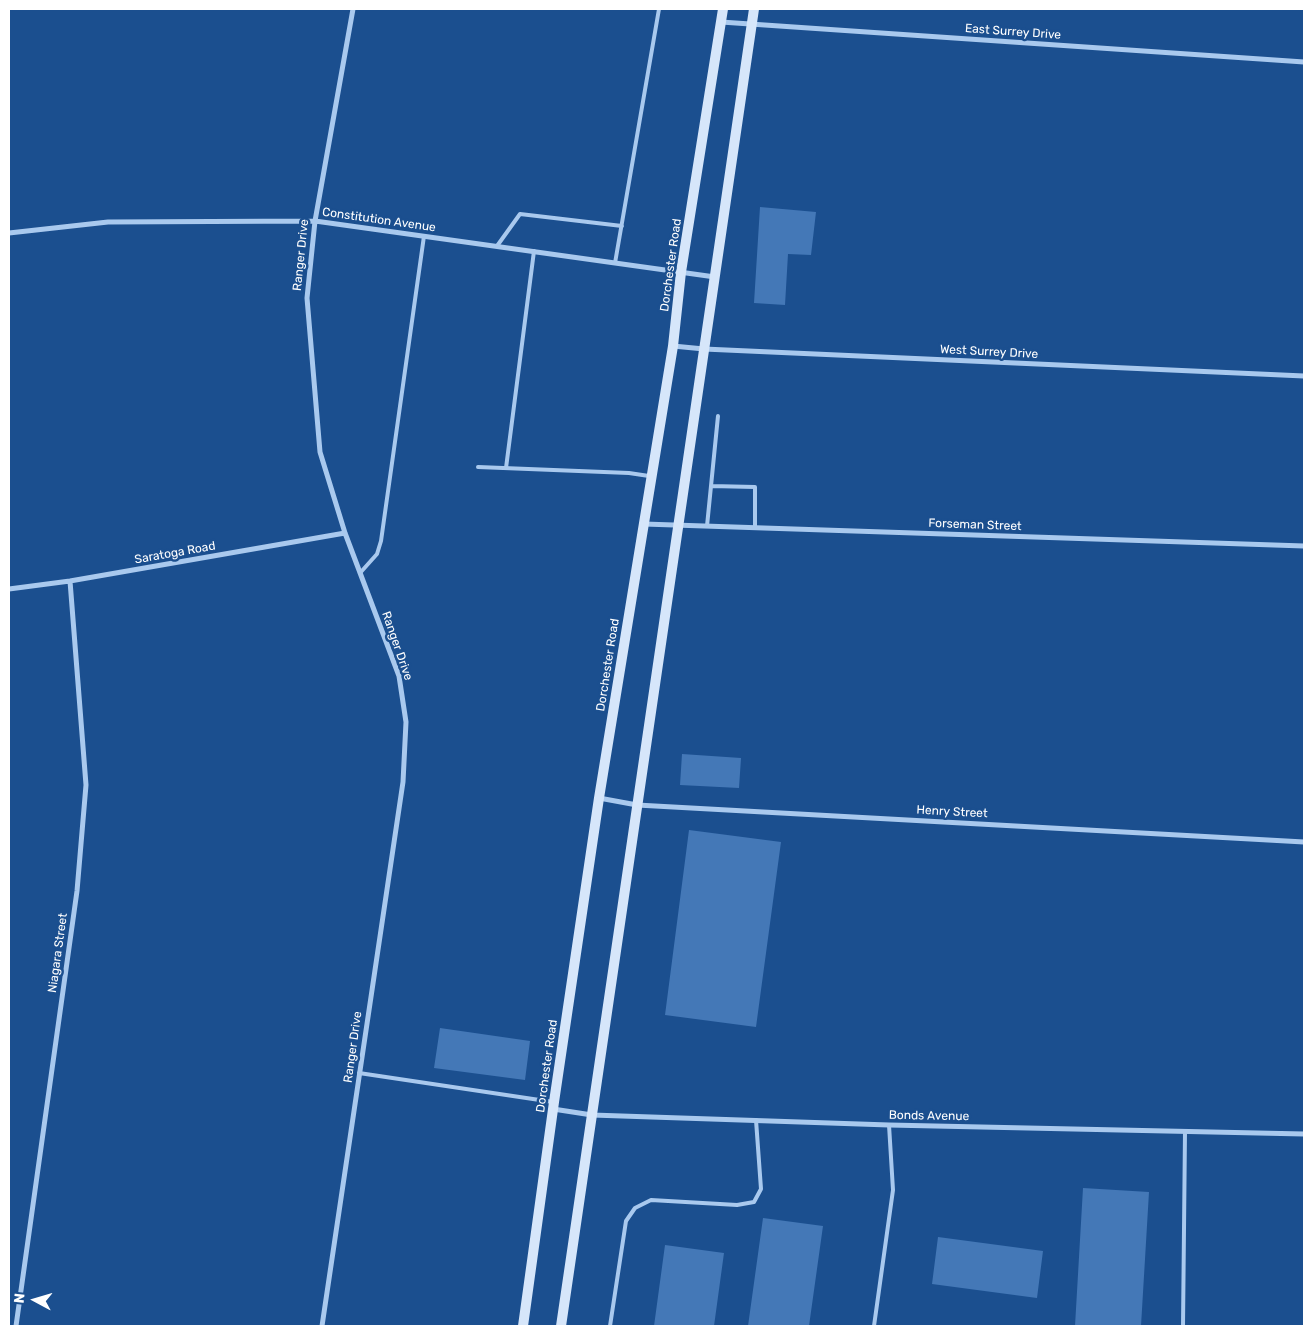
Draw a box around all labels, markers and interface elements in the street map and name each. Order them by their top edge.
street label: East Surrey Drive [964,21,1062,43]
street label: Constitution Avenue [321,205,437,235]
street label: Ranger Drive [290,218,312,292]
street label: Dorchester Road [657,218,685,312]
street label: West Surrey Drive [939,342,1039,362]
street label: Forseman Street [928,516,1022,534]
street label: Saratoga Road [133,539,217,567]
street label: Ranger Drive [378,610,416,682]
street label: Dorchester Road [594,618,622,712]
street label: Henry Street [916,803,988,821]
street label: Niagara Street [45,912,71,994]
street label: Ranger Drive [341,1010,365,1084]
street label: Dorchester Road [533,1019,561,1113]
street label: Bonds Avenue [889,1108,969,1124]
north arrow [10,1275,60,1325]
text: N [11,1292,29,1304]

